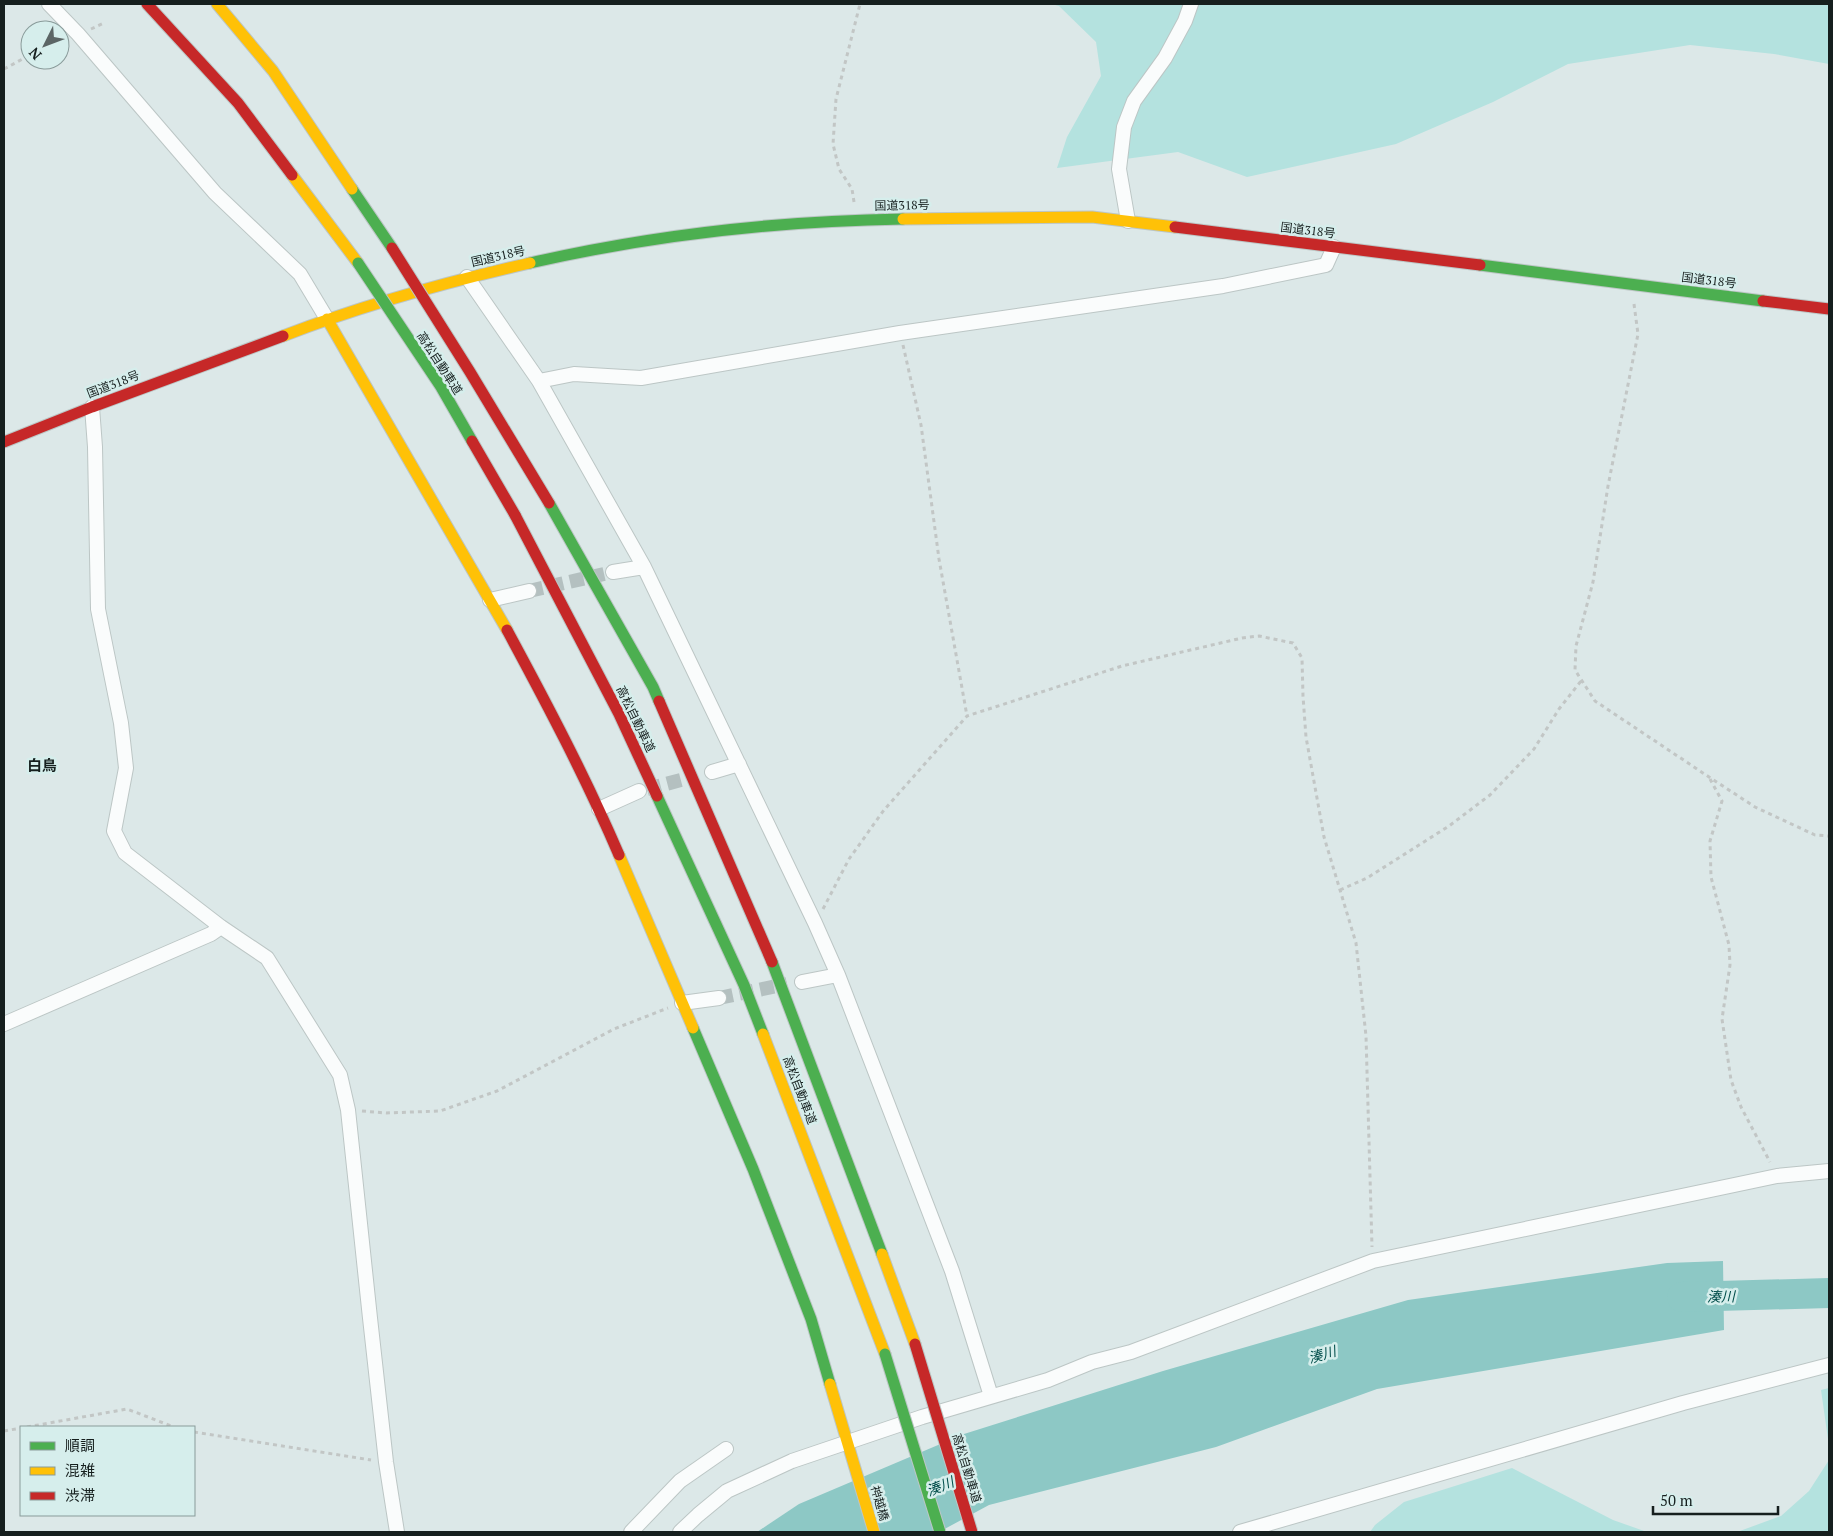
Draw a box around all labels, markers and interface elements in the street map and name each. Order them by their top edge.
north arrow [20,20,70,70]
text: N [24,43,46,64]
street label: 国道318号 [874,197,930,213]
street label: 国道318号 [1280,219,1336,241]
street label: 国道318号 [469,242,527,270]
street label: 国道318号 [1681,269,1737,291]
street label: 高松自動車道 [414,329,466,397]
street label: 国道318号 [85,367,141,401]
street label: 高松自動車道 [613,683,659,755]
district label: 白鳥 [27,755,57,775]
street label: 高松自動車道 [780,1054,820,1126]
water label: 湊川 [1707,1286,1737,1306]
water label: 湊川 [1306,1340,1340,1367]
legend [20,1426,195,1516]
street label: 高松自動車道 [949,1431,985,1505]
text: 順調 [65,1435,95,1455]
text: 混雑 [65,1460,95,1480]
water label: 湊川 [923,1471,958,1500]
street label: 神越橋 [868,1484,892,1522]
scale bar [1653,1484,1778,1516]
text: 渋滞 [65,1485,95,1505]
text: 50 m [1660,1490,1693,1510]

